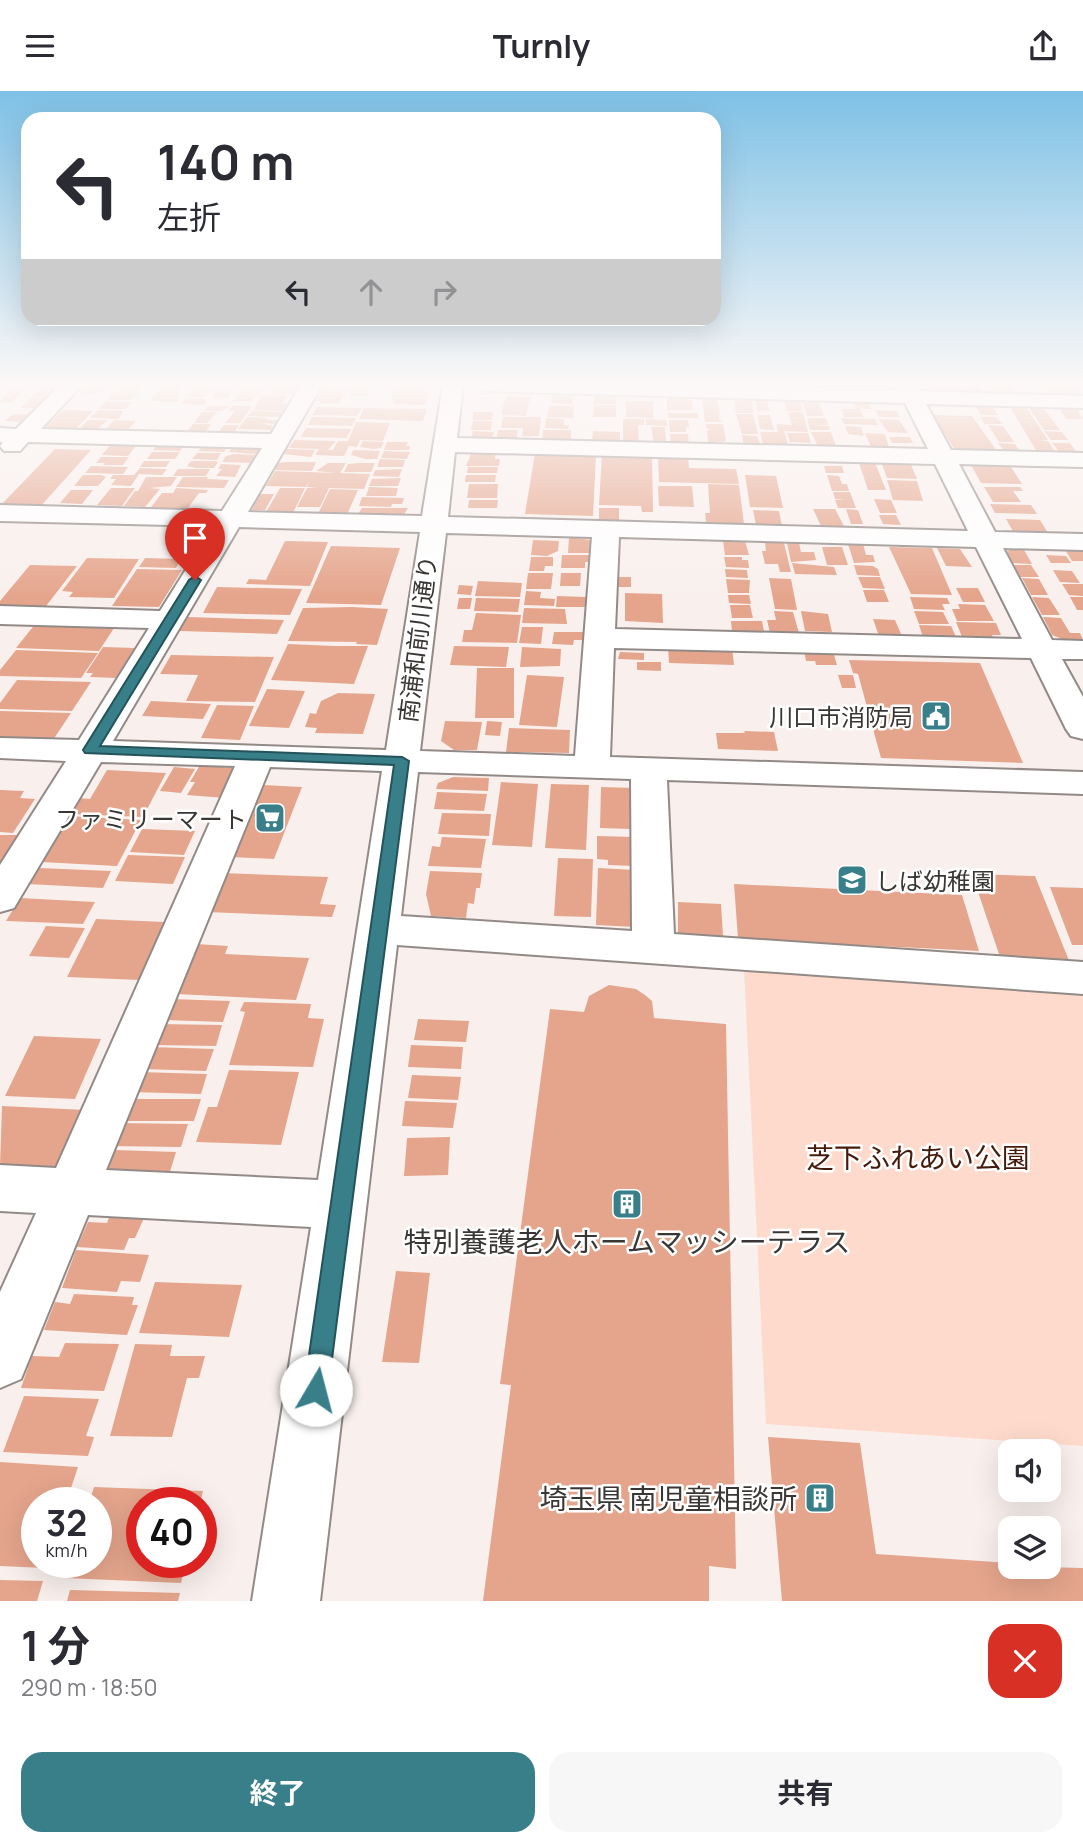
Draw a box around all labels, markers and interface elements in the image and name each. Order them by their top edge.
text: Turnly [493,24,590,68]
icon: menu [21,27,59,65]
icon: share [1024,27,1062,65]
text: 140 m [157,128,294,195]
icon: left [42,140,133,231]
text: 左折 [157,195,221,239]
icon: left [279,273,317,311]
icon: ahead [352,273,390,311]
icon: right [425,273,463,311]
pin [165,508,225,580]
icon: arrive [176,519,214,557]
street label: 南浦和前川通り [390,554,444,724]
public building icon: 川口市消防局 [919,699,953,733]
place label: 川口市消防局 [769,700,913,733]
supermarket icon: ファミリーマート [253,801,287,835]
place label: ファミリーマート [55,802,247,835]
school or university icon: しば幼稚園 [835,863,869,897]
place label: しば幼稚園 [875,864,995,897]
park label: 芝下ふれあい公園 [806,1138,1030,1176]
building icon: 特別養護老人ホームマッシーテラス [610,1187,644,1221]
place label: 特別養護老人ホームマッシーテラス [404,1222,850,1260]
position arrow [279,1353,353,1427]
map controls [998,1439,1061,1579]
button: sound [998,1439,1061,1502]
place label: 埼玉県 南児童相談所 [539,1479,797,1517]
building icon: 埼玉県 南児童相談所 [803,1481,837,1515]
speed limit sign: 40 [126,1487,217,1578]
text: 32 [46,1499,87,1547]
button: layers [998,1516,1061,1579]
text: km/h [46,1538,87,1562]
text: 1 分 [21,1616,90,1674]
button: close [988,1624,1062,1698]
text: 290 m · 18:50 [21,1671,157,1703]
button: 終了 [21,1752,535,1832]
button: 共有 [549,1752,1062,1832]

